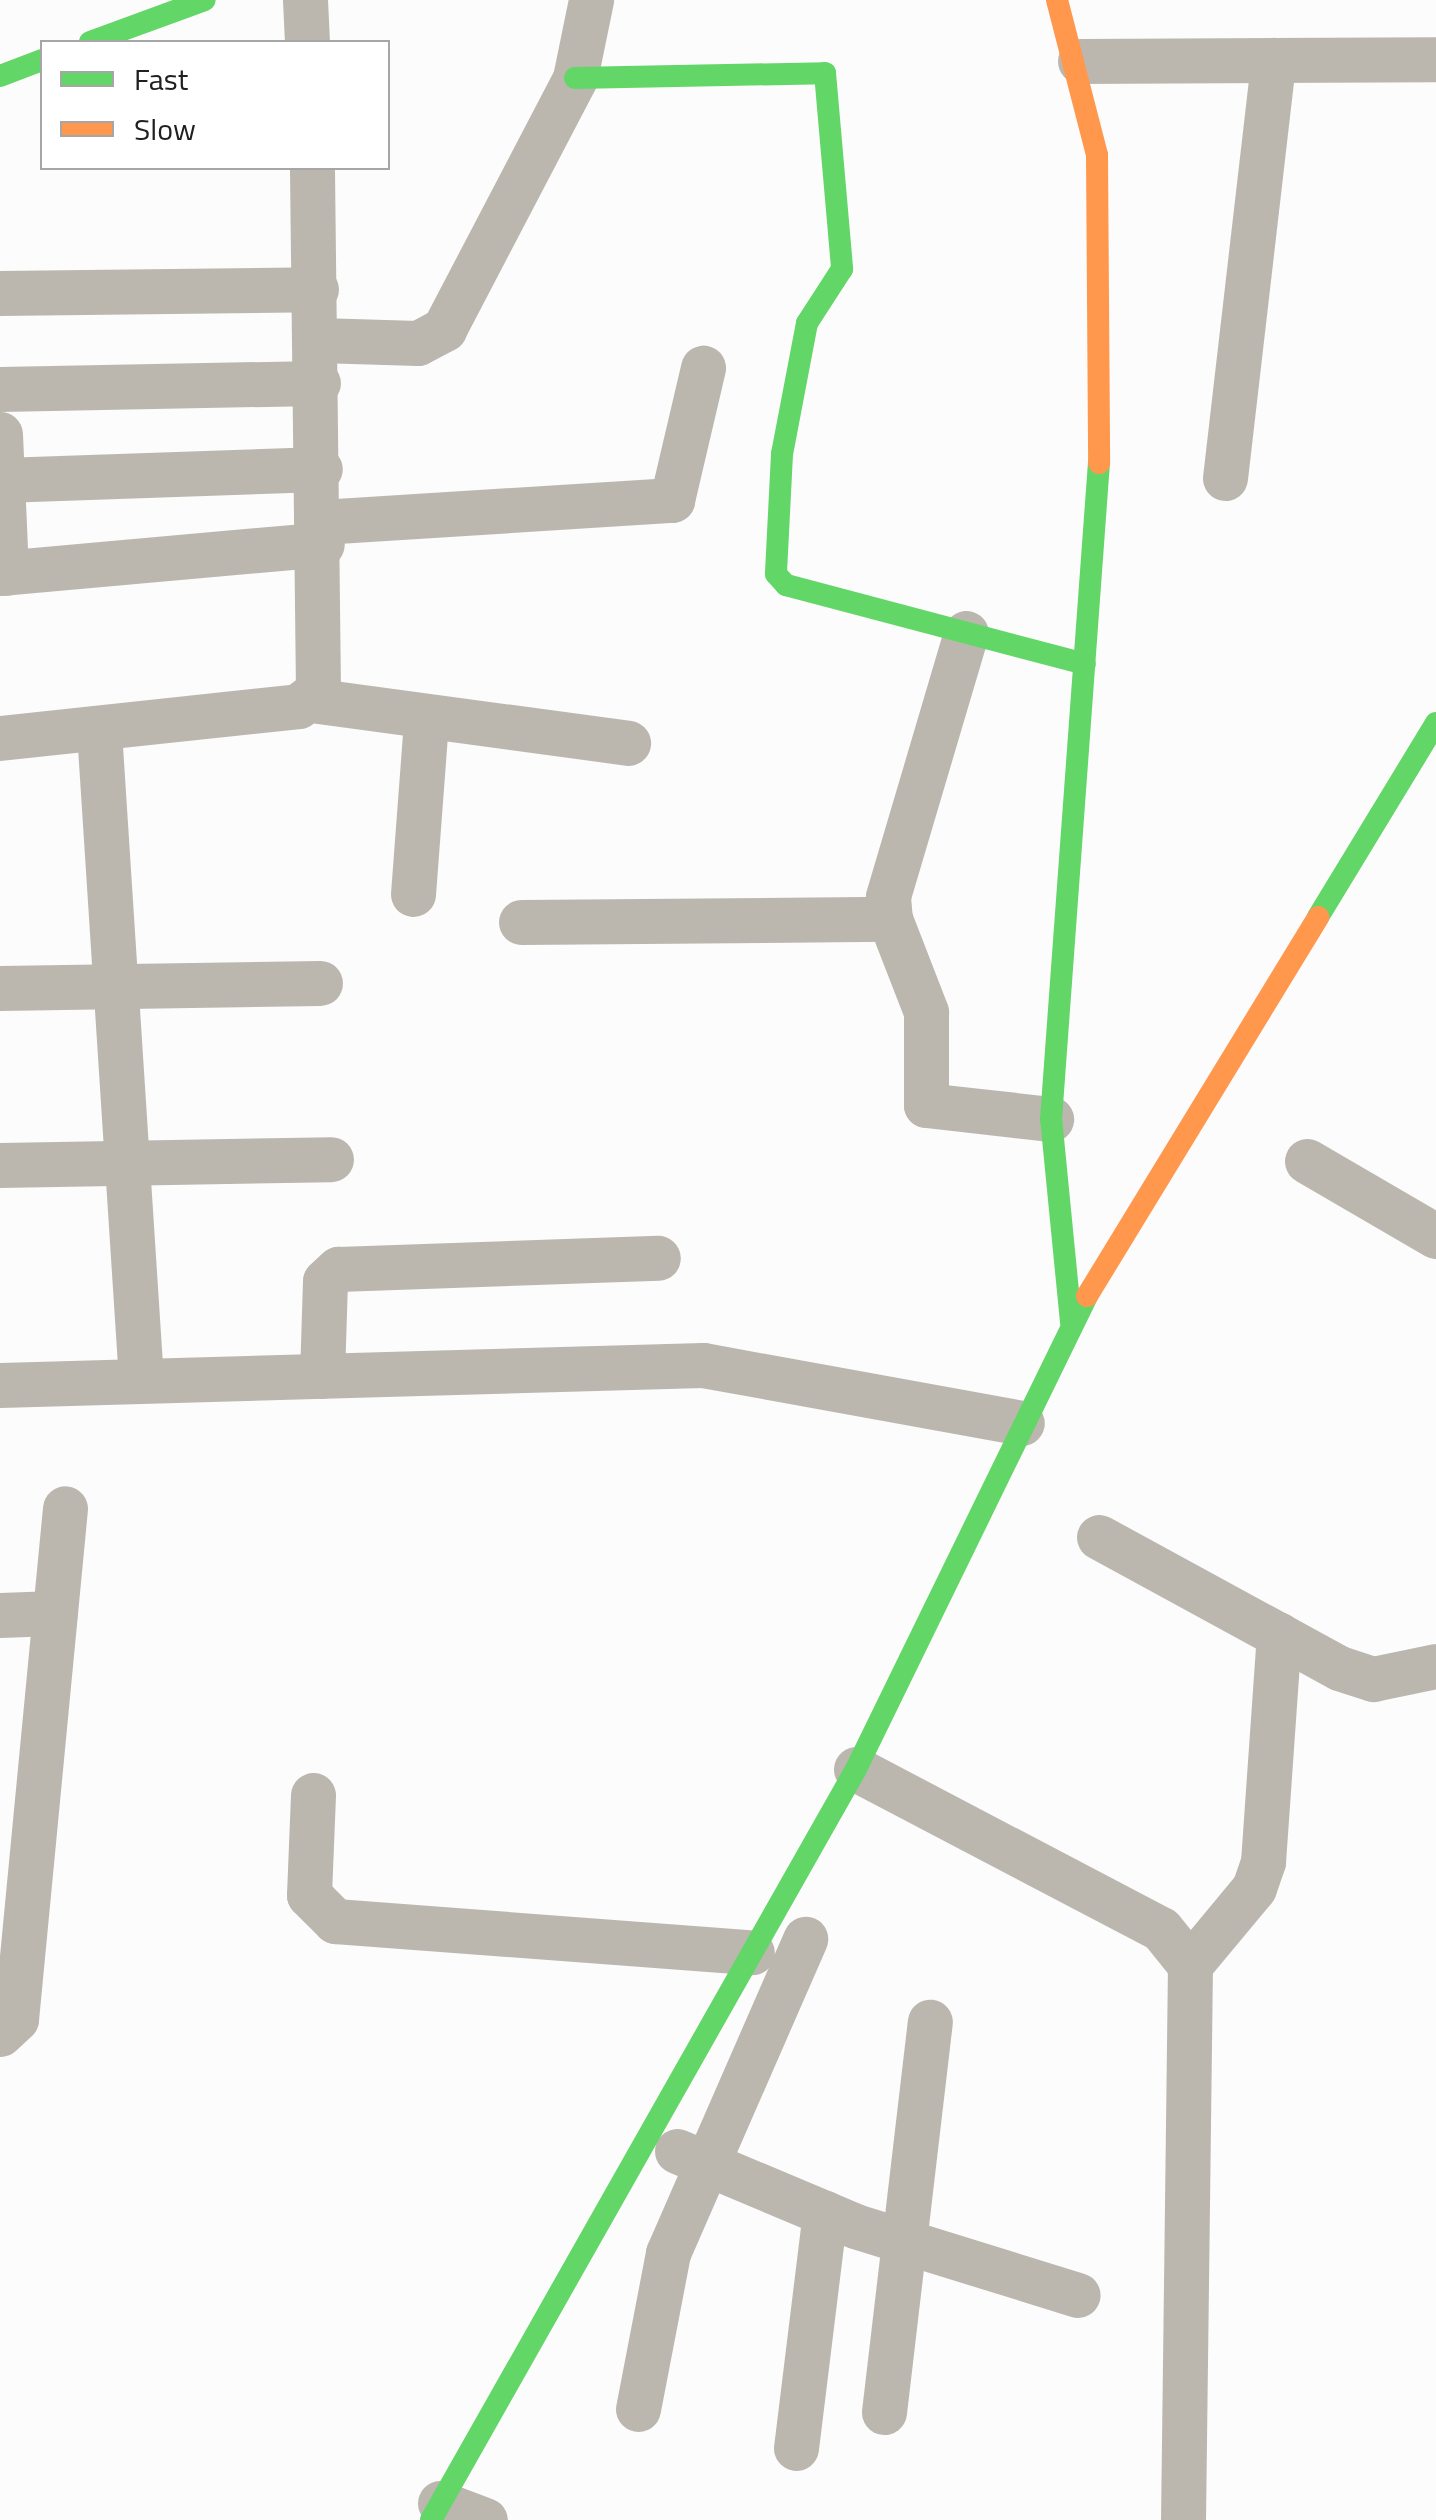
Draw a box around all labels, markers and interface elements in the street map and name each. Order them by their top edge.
legend [40,40,390,170]
text: Fast [134,56,188,102]
text: Slow [134,106,196,152]

